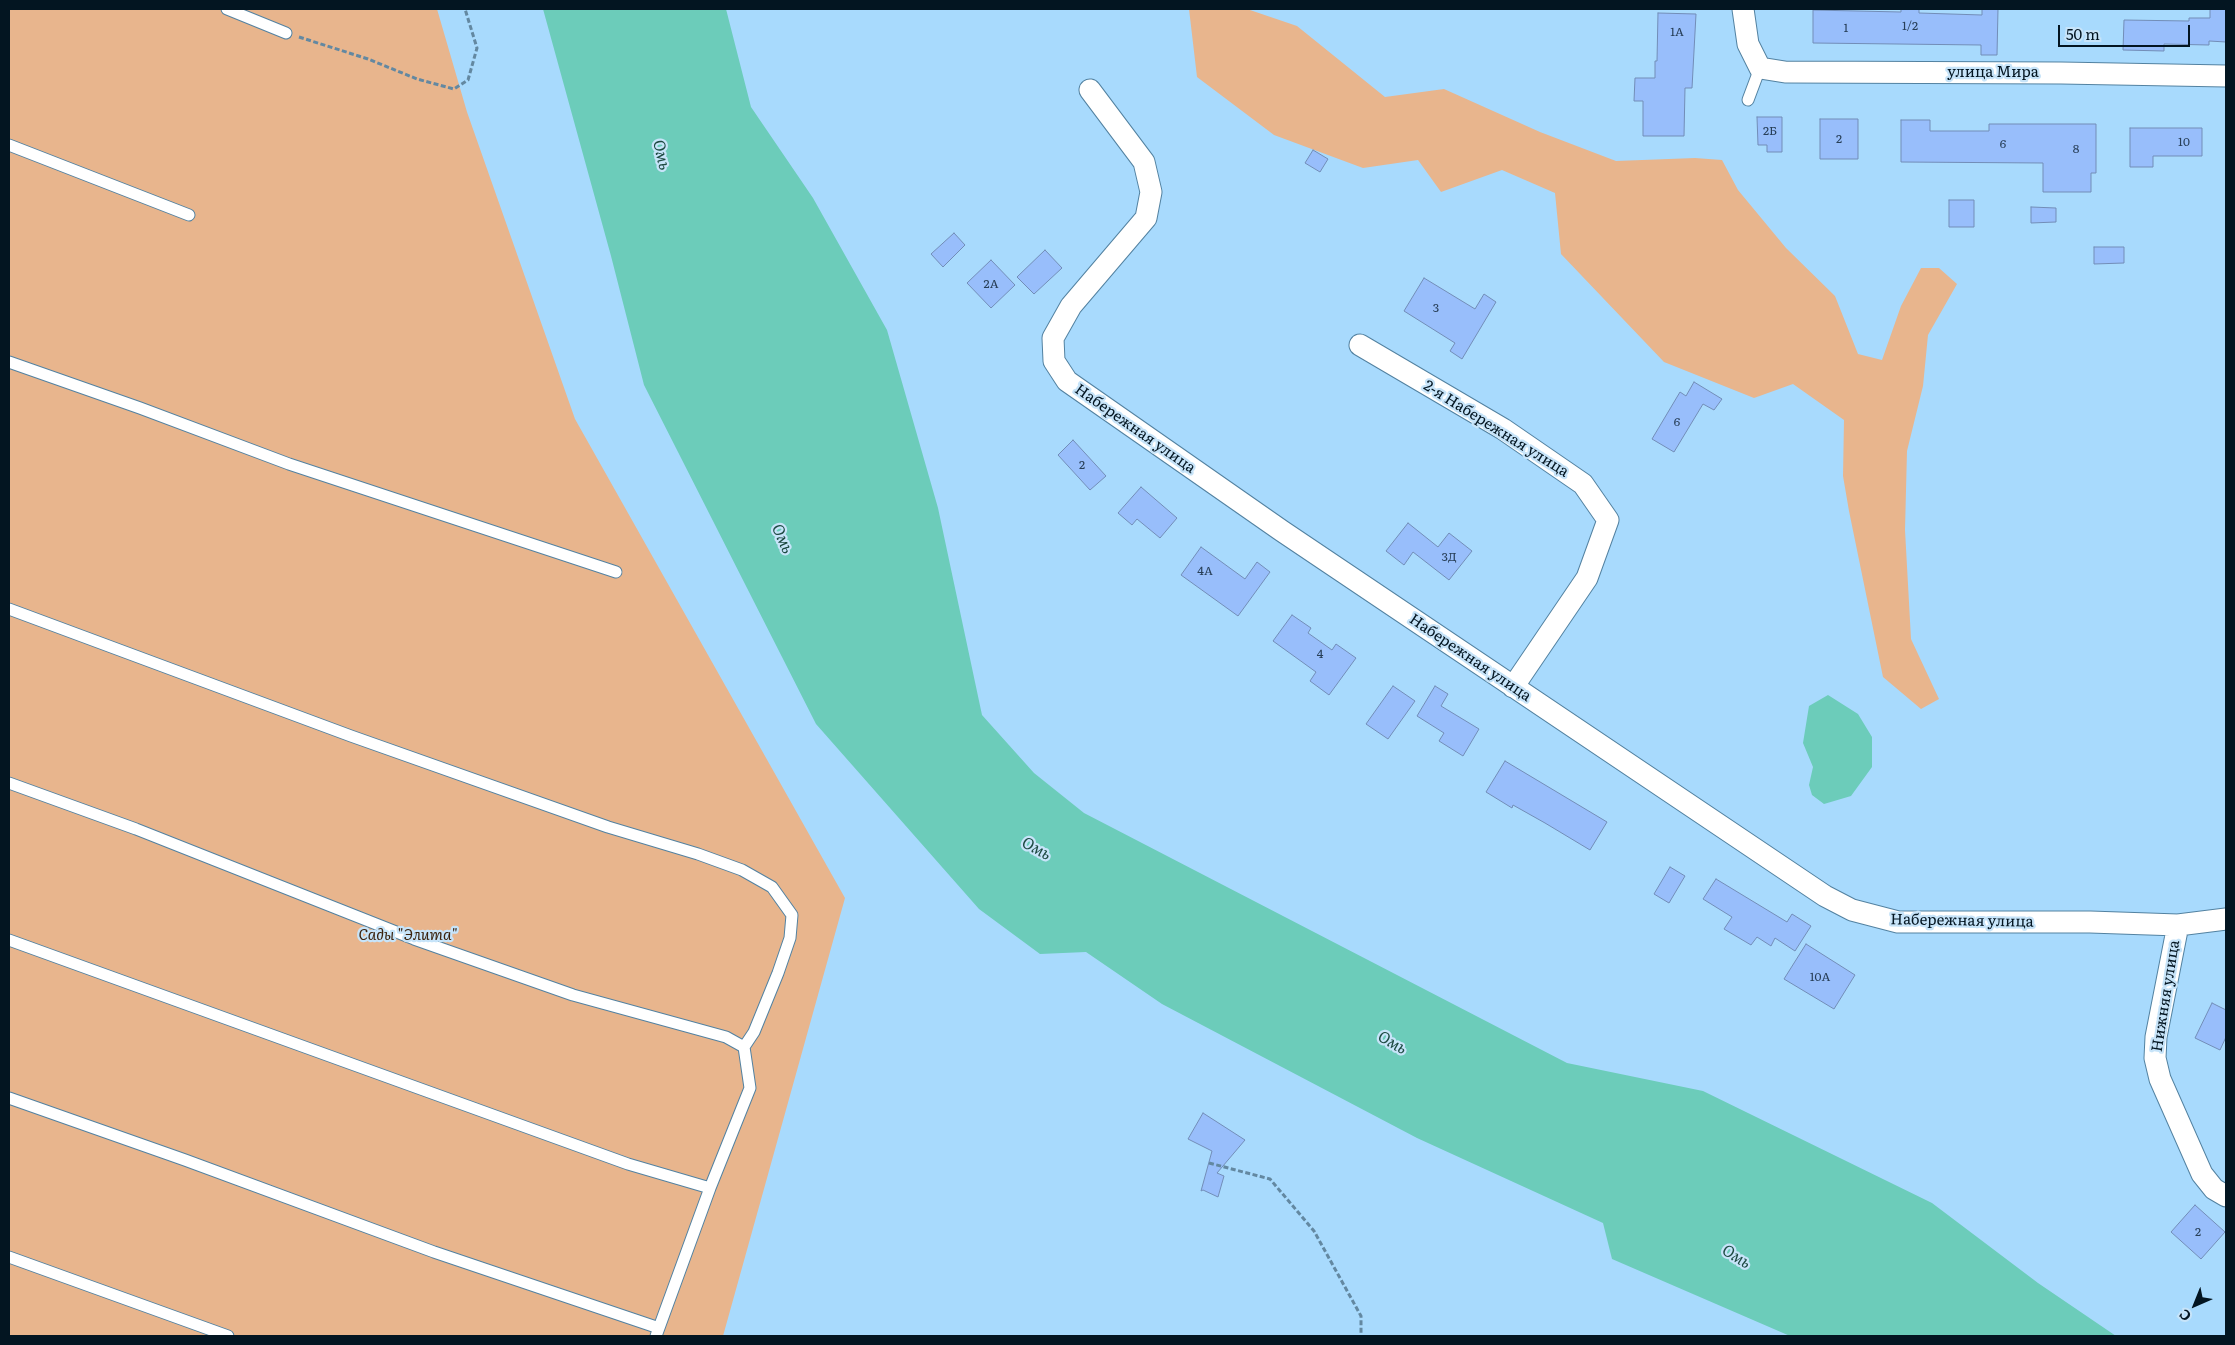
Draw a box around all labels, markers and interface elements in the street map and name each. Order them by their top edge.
scale bar [2060,15,2192,47]
house number: 1/2 [1902,19,1918,33]
house number: 1 [1844,21,1848,35]
text: 50 m [2066,22,2100,45]
house number: 1А [1670,25,1684,39]
street label: улица Мира [1947,64,2039,82]
house number: 2Б [1763,124,1777,138]
house number: 2 [1836,132,1842,146]
house number: 10 [2178,135,2190,149]
house number: 6 [2000,137,2006,151]
water label: Омь [648,138,674,172]
house number: 8 [2073,142,2079,156]
house number: 2А [984,277,998,291]
house number: 3 [1433,301,1439,315]
street label: 2-я Набережная улица [1420,377,1572,481]
street label: Набережная улица [1071,381,1199,477]
house number: 6 [1674,415,1680,429]
house number: 2 [1079,458,1085,472]
water label: Омь [767,521,797,557]
house number: 3Д [1441,550,1457,564]
house number: 4А [1197,564,1213,578]
street label: Набережная улица [1406,611,1534,705]
house number: 4 [1317,647,1323,661]
water label: Омь [1018,833,1054,865]
street label: Набережная улица [1890,911,2034,931]
park label: Сады "Элита" [359,927,457,945]
street label: Нижняя улица [2148,939,2184,1053]
house number: 10А [1810,970,1830,984]
water label: Омь [1374,1027,1410,1059]
house number: 2 [2195,1225,2201,1239]
water label: Омь [1718,1241,1754,1273]
north arrow [2170,1280,2220,1330]
text: С [2174,1305,2195,1326]

